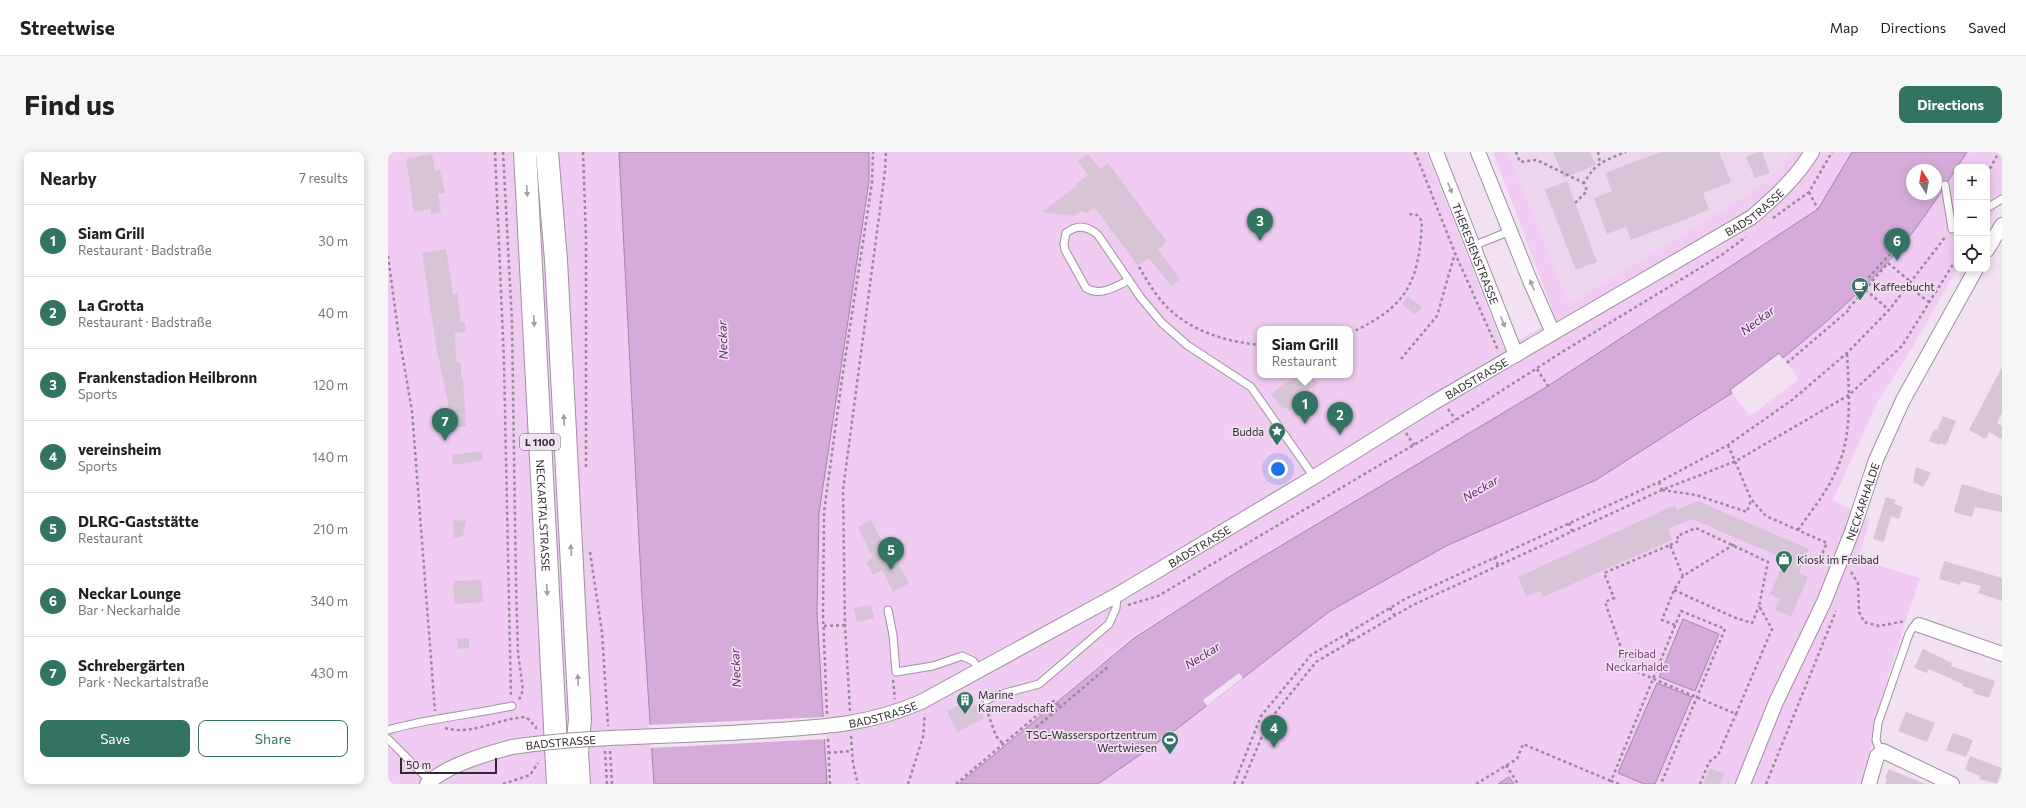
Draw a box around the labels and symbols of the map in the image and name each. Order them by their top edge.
north arrow [1906,164,1942,200]
one-way arrow [1448,183,1454,195]
one-way arrow [524,185,531,197]
street label: BADSTRASSE [1722,185,1786,238]
street label: THERESIENSTRASSE [1450,201,1502,306]
pin: 3 [1247,208,1273,241]
pin: 6 [1884,228,1910,261]
cafe icon: Kaffeebucht [1850,276,1870,301]
one-way arrow [1528,278,1534,290]
place label: Kaffeebucht [1873,280,1935,293]
water label: Neckar [1737,302,1778,337]
one-way arrow [530,315,537,327]
one-way arrow [1500,317,1506,328]
water label: Neckar [714,319,730,360]
street label: BADSTRASSE [1442,354,1510,401]
pin: 1 [1292,391,1318,424]
pin: 2 [1327,402,1353,435]
pin: 7 [432,408,458,441]
one-way arrow [561,414,568,426]
place icon: Budda [1267,421,1287,446]
place label: Budda [1232,425,1264,438]
road number: L 1100 [520,434,560,450]
street label: NECKARTALSTRASSE [535,459,553,572]
your location [1268,459,1288,479]
street label: NECKARHALDE [1843,461,1881,542]
water label: Neckar [1460,472,1501,504]
street label: BADSTRASSE [1165,522,1233,570]
pin: 5 [878,537,904,570]
one-way arrow [568,544,575,556]
shop icon: Kiosk im Freibad [1774,549,1794,574]
place label: Kiosk im Freibad [1797,553,1879,566]
one-way arrow [544,584,550,597]
water label: Neckar [1182,638,1223,671]
water label: Neckar [727,647,743,688]
park label: Freibad Neckarhalde [1606,647,1669,673]
one-way arrow [575,673,581,686]
place label: Marine Kameradschaft [978,688,1055,714]
building icon: Marine Kameradschaft [955,690,975,715]
street label: BADSTRASSE [848,698,919,729]
pin: 4 [1261,715,1287,748]
place label: TSG-Wassersportzentrum Wertwiesen [1026,728,1157,754]
sports icon: TSG-Wassersportzentrum Wertwiesen [1160,730,1180,755]
street label: BADSTRASSE [525,732,596,752]
scale bar [400,756,497,775]

